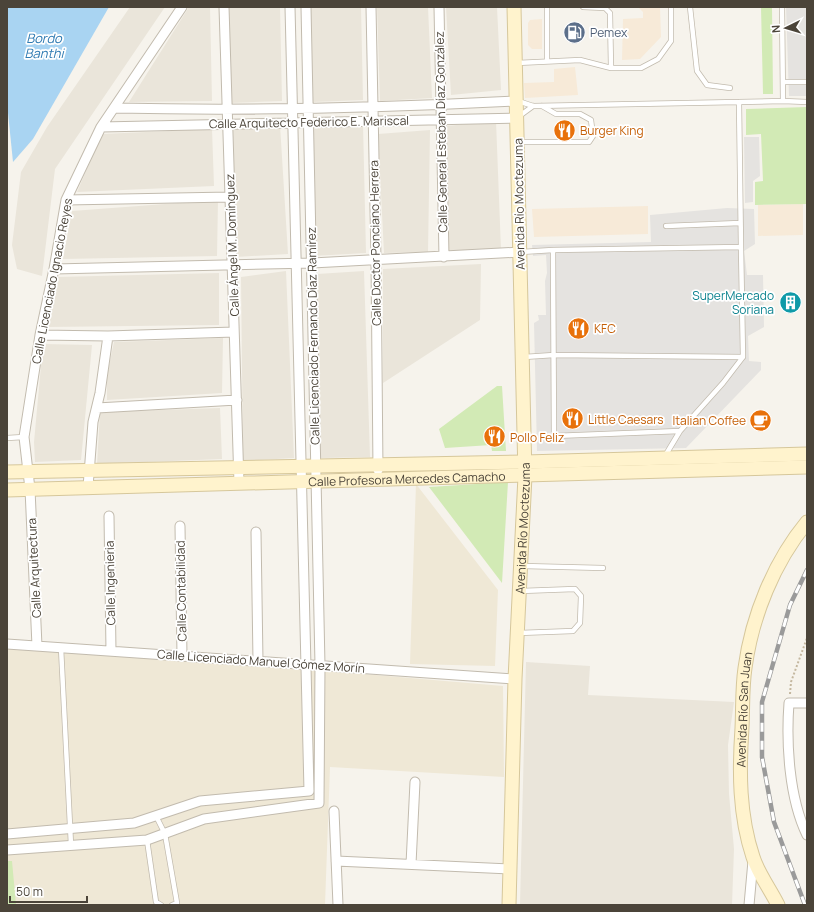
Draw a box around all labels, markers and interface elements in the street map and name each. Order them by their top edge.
north arrow [766,8,806,48]
fuel station icon: Pemex [562,19,588,45]
place label: Pemex [590,24,628,41]
text: N [768,24,783,34]
water label: Bordo Banthi [25,29,65,62]
street label: Calle General Esteban Díaz González [431,31,451,233]
street label: Calle Arquitecto Federico E. Mariscal [209,112,409,132]
restaurant icon: Burger King [551,117,577,143]
place label: Burger King [580,122,644,139]
street label: Avenida Río Moctezuma [509,138,529,270]
street label: Calle Doctor Ponciano Herrera [365,160,385,326]
street label: Calle Ángel M. Domínguez [221,173,243,317]
street label: Calle Licenciado Ignacio Reyes [28,197,76,365]
street label: Calle Licenciado Fernando Díaz Ramírez [303,227,323,445]
place label: SuperMercado Soriana [692,287,774,318]
building icon: SuperMercado Soriana [777,289,803,315]
restaurant icon: KFC [566,315,592,341]
place label: KFC [594,320,616,337]
restaurant icon: Little Caesars [559,406,585,432]
cafe icon: Italian Coffee [748,407,774,433]
place label: Little Caesars [588,411,664,428]
place label: Italian Coffee [673,412,746,429]
restaurant icon: Pollo Feliz [482,424,508,450]
place label: Pollo Feliz [510,429,564,446]
street label: Avenida Río Moctezuma [511,462,534,594]
street label: Calle Profesora Mercedes Camacho [308,467,506,490]
street label: Calle Arquitectura [23,518,45,618]
street label: Calle Ingenieria [101,540,119,626]
street label: Calle Contabilidad [172,540,190,642]
street label: Calle Licenciado Manuel Gómez Morín [157,645,365,677]
street label: Avenida Río San Juan [732,650,756,768]
scale bar [10,878,87,904]
text: 50 m [16,883,43,900]

